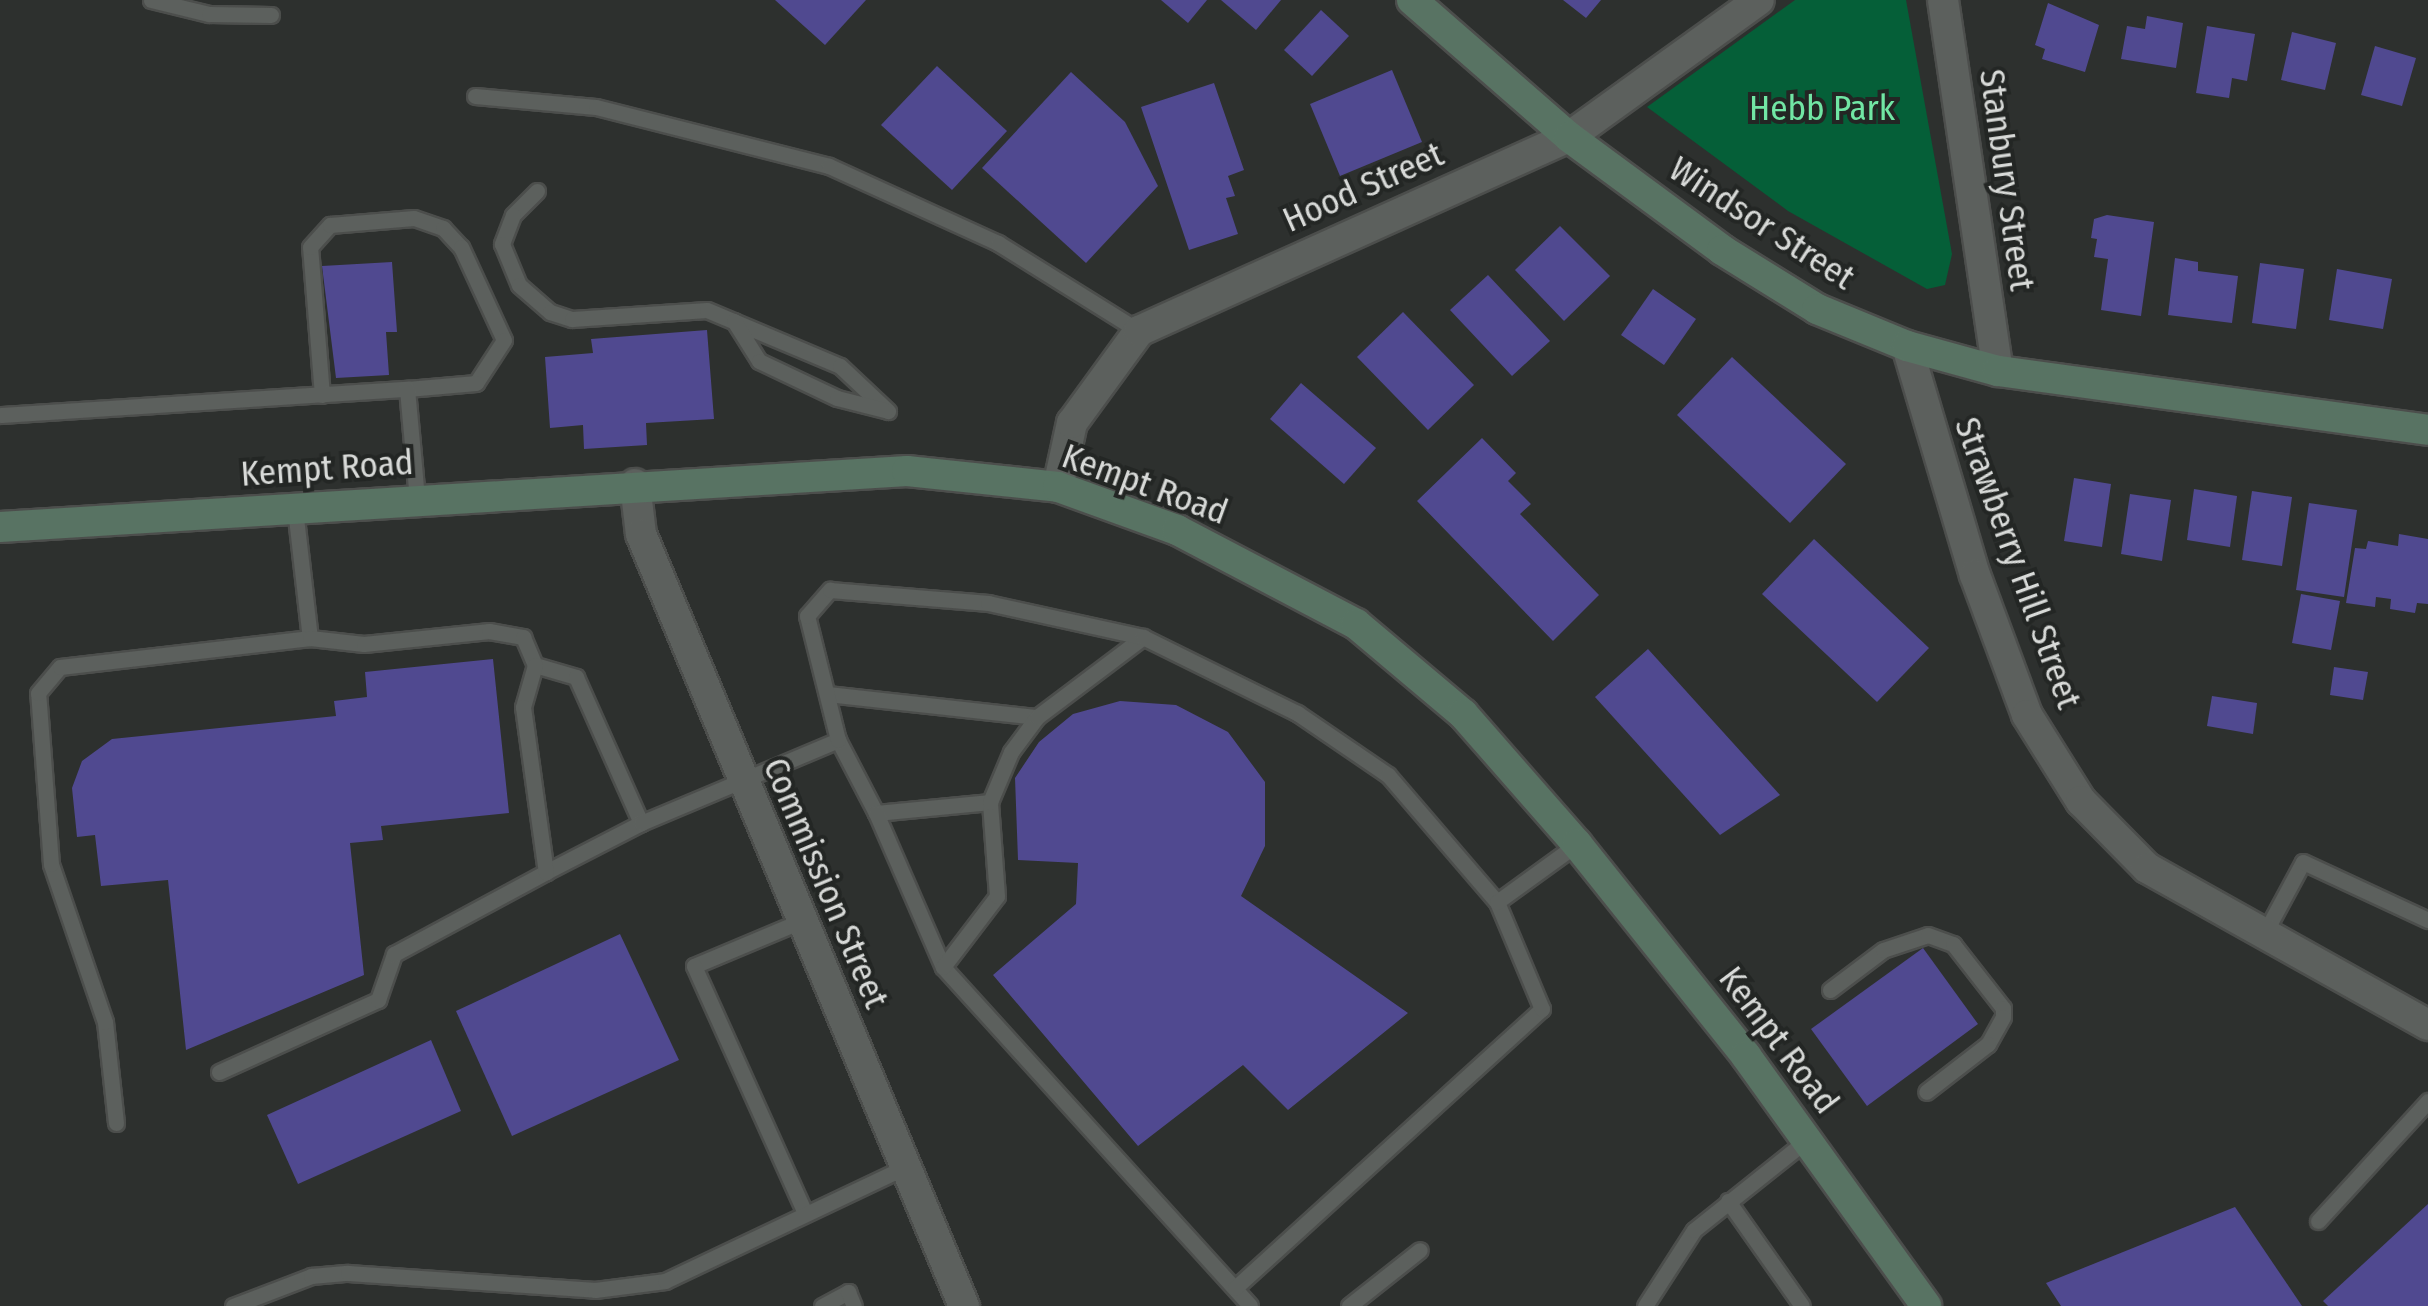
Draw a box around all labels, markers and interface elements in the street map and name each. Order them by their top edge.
street label: Stanbury Street [1971,67,2043,293]
park label: Hebb Park [1749,87,1895,129]
street label: Hood Street [1276,133,1450,241]
street label: Windsor Street [1662,148,1862,298]
street label: Strawberry Hill Street [1946,412,2090,714]
street label: Kempt Road [1056,435,1234,533]
street label: Kempt Road [239,441,415,495]
street label: Commission Street [754,752,898,1014]
street label: Kempt Road [1710,958,1848,1122]

